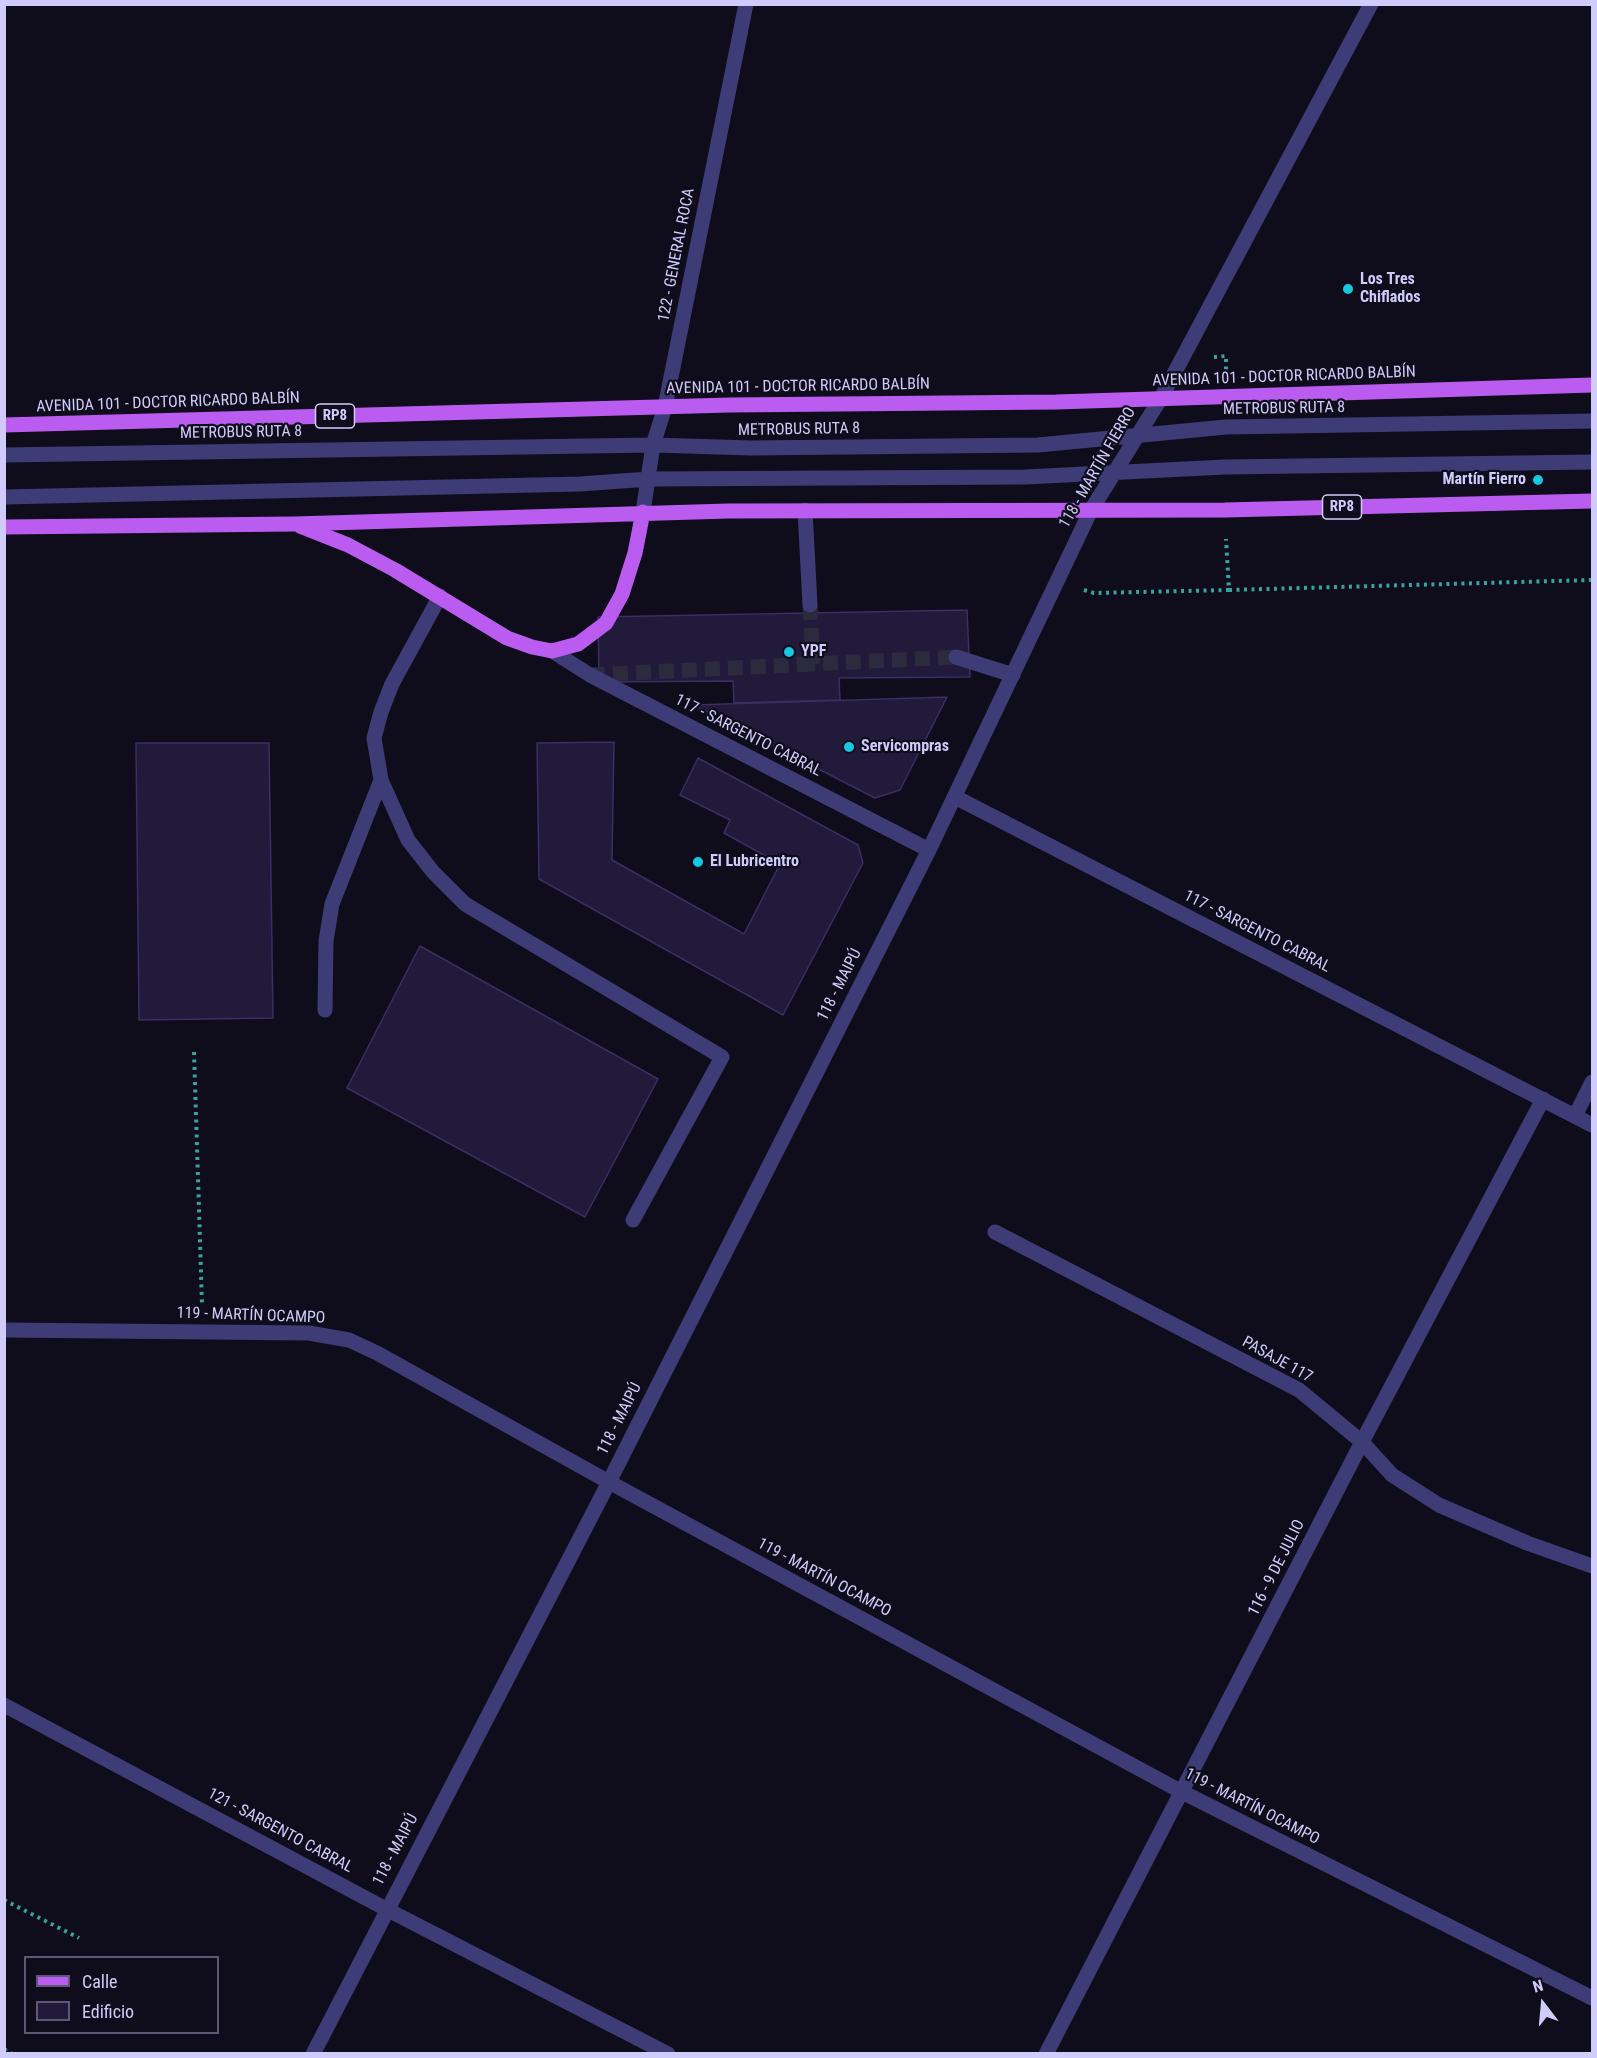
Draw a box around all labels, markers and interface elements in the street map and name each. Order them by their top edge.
street label: 122 - GENERAL ROCA [655,187,699,323]
place label: Los Tres Chiflados [1360,270,1421,308]
marker: Los Tres Chiflados [1341,282,1355,296]
street label: AVENIDA 101 - DOCTOR RICARDO BALBÍN [1152,363,1416,391]
street label: AVENIDA 101 - DOCTOR RICARDO BALBÍN [666,375,930,399]
street label: AVENIDA 101 - DOCTOR RICARDO BALBÍN [36,389,300,417]
street label: METROBUS RUTA 8 [1223,398,1345,420]
road number: RP8 [316,404,354,428]
street label: 118 - MARTÍN FIERRO [1056,404,1140,532]
street label: METROBUS RUTA 8 [738,419,860,441]
street label: METROBUS RUTA 8 [180,422,302,444]
place label: Martín Fierro [1442,470,1526,490]
marker: Martín Fierro [1531,473,1545,487]
road number: RP8 [1322,495,1362,519]
place label: YPF [801,642,826,662]
marker: YPF [782,645,796,659]
street label: 117 - SARGENTO CABRAL [672,691,824,781]
place label: Servicompras [861,737,949,757]
marker: Servicompras [842,740,856,754]
place label: El Lubricentro [710,852,799,872]
marker: El Lubricentro [691,855,705,869]
street label: 117 - SARGENTO CABRAL [1181,887,1333,977]
street label: 118 - MAIPÚ [814,946,866,1024]
street label: 119 - MARTÍN OCAMPO [176,1304,326,1328]
street label: PASAJE 117 [1238,1333,1316,1387]
street label: 118 - MAIPÚ [594,1380,646,1458]
street label: 116 - 9 DE JULIO [1245,1517,1309,1619]
street label: 119 - MARTÍN OCAMPO [754,1535,894,1621]
street label: 119 - MARTÍN OCAMPO [1181,1765,1323,1849]
street label: 121 - SARGENTO CABRAL [204,1785,356,1877]
street label: 118 - MAIPÚ [369,1811,423,1889]
legend [24,1956,219,2034]
text: Calle [82,1971,118,1992]
north arrow [1513,1974,1573,2034]
text: N [1531,1976,1545,1997]
text: Edificio [82,2001,134,2022]

